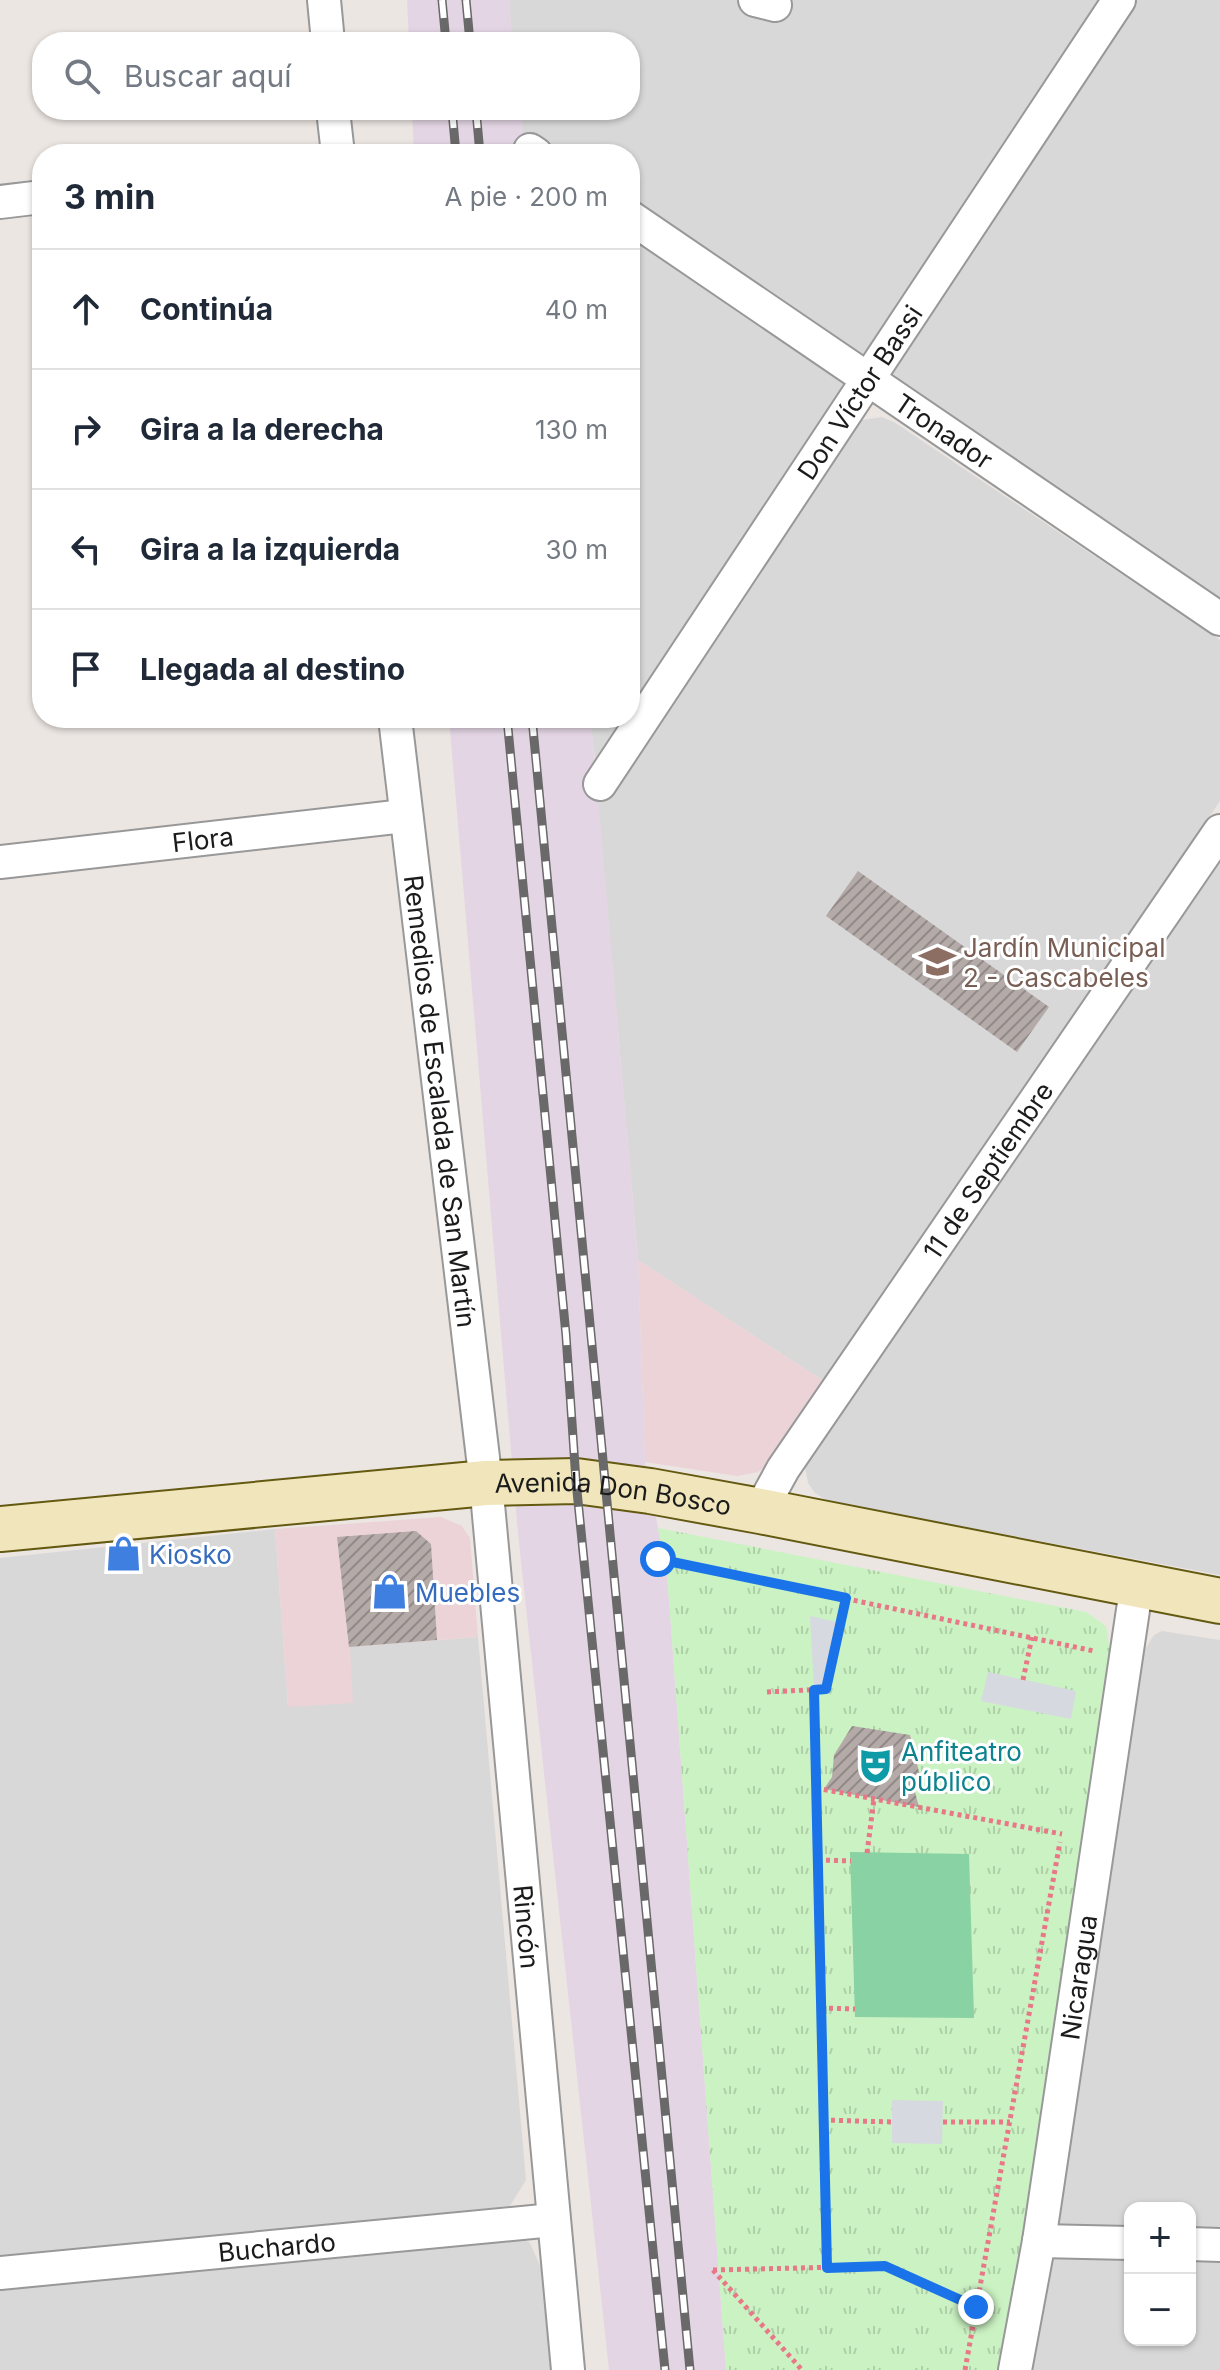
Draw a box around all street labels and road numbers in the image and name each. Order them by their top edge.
street label: Don Víctor Bassi [791,299,928,485]
street label: Tronador [889,387,999,475]
street label: Flora [170,820,235,858]
street label: Remedios de Escalada de San Martín [398,873,483,1329]
street label: 11 de Septiembre [916,1076,1059,1265]
street label: Avenida Don Bosco [494,1465,734,1521]
street label: Rincón [508,1883,546,1970]
street label: Nicaragua [1054,1913,1103,2042]
street label: Buchardo [216,2225,337,2268]

